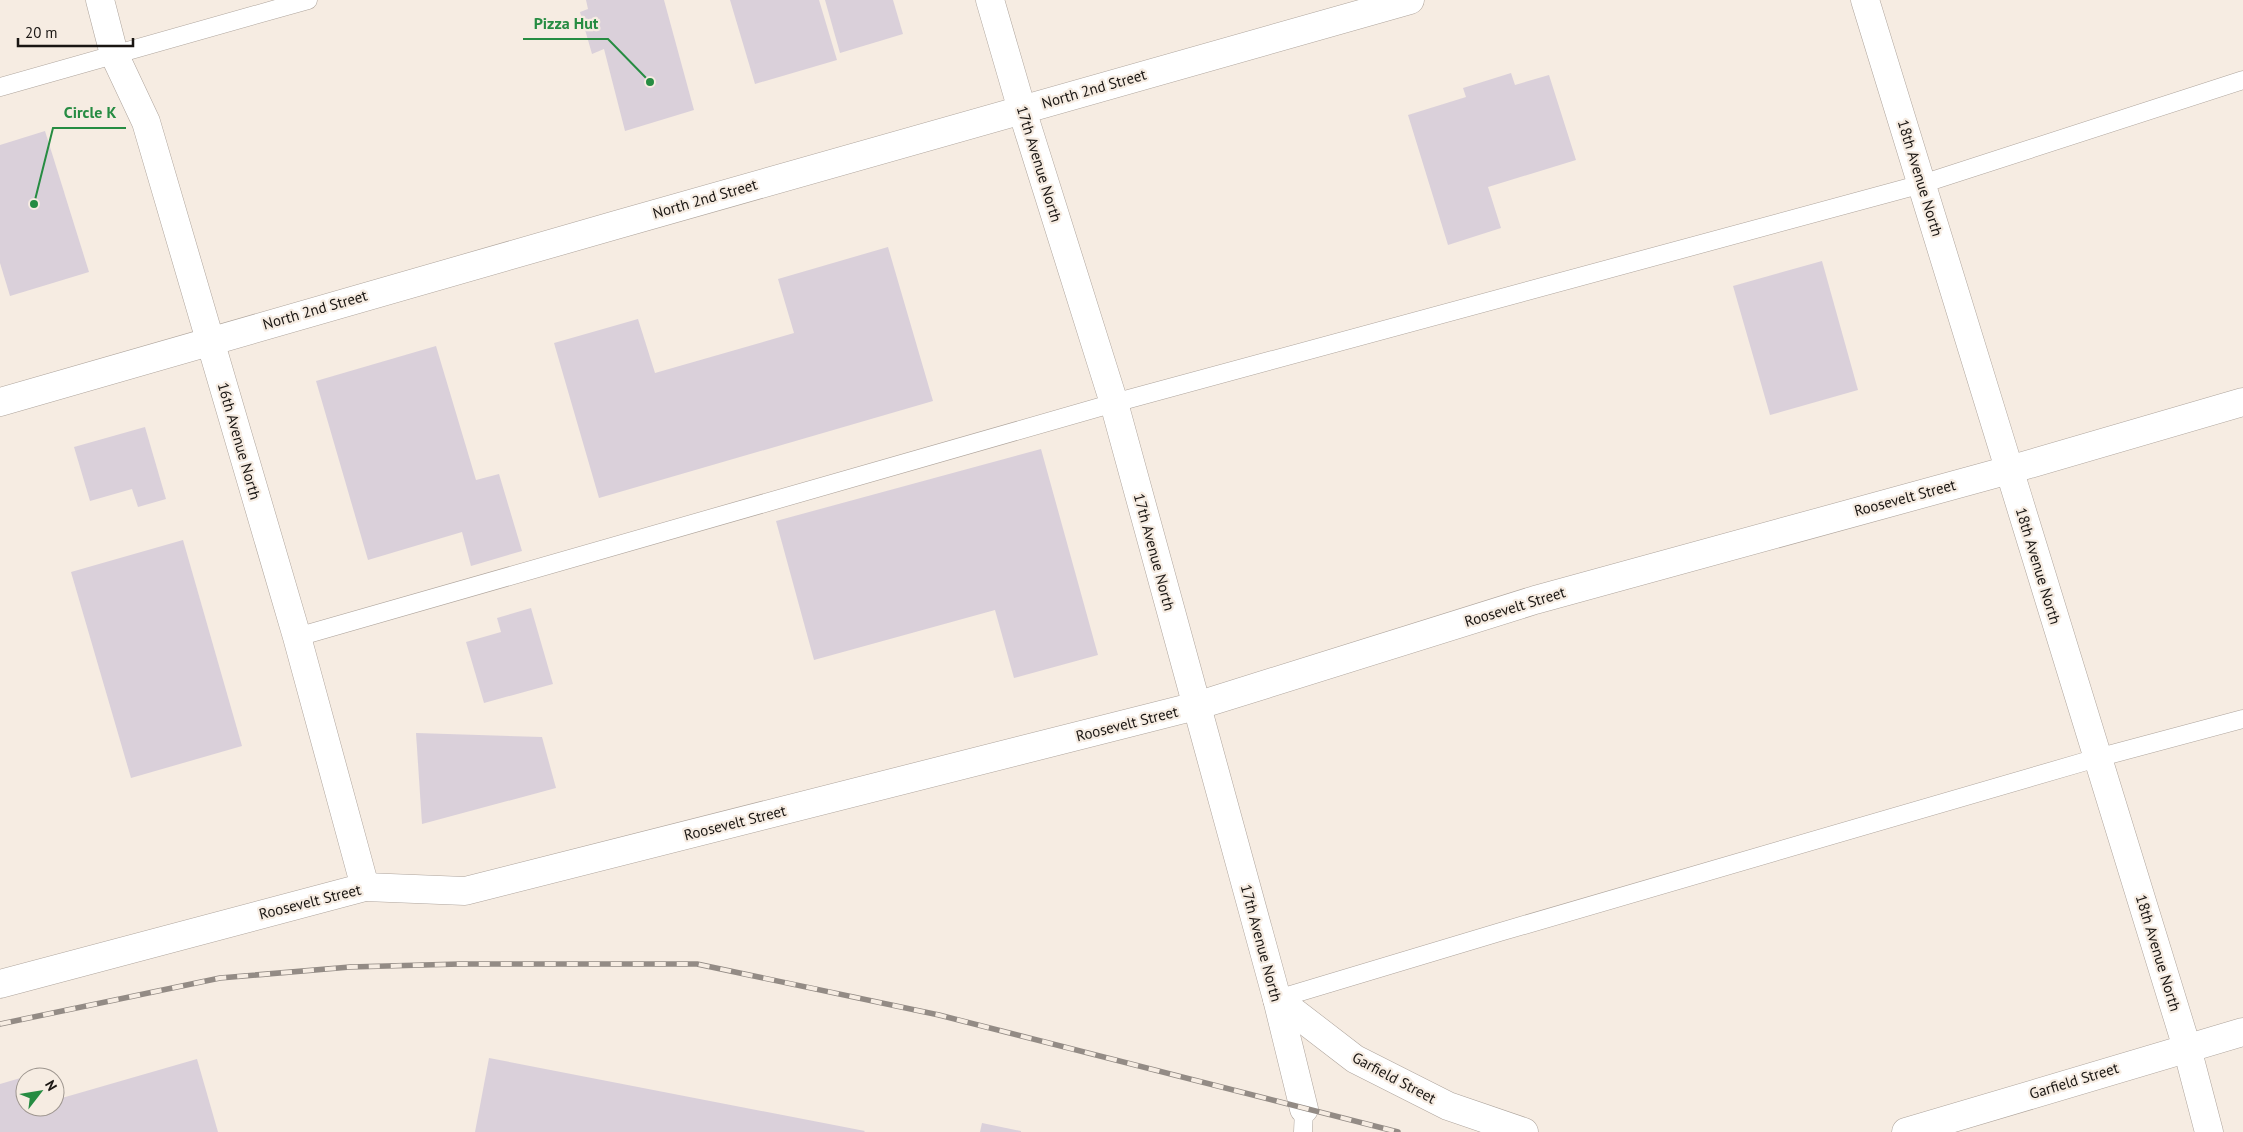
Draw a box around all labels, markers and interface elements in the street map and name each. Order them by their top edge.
callout: Pizza Hut [523,8,608,39]
text: Pizza Hut [534,13,599,33]
scale bar [18,15,132,47]
text: 20 m [25,23,58,42]
street label: North 2nd Street [1039,65,1148,113]
callout: Circle K [53,97,126,128]
text: Circle K [64,102,116,122]
street label: 17th Avenue North [1013,103,1066,224]
street label: 18th Avenue North [1894,117,1947,238]
street label: North 2nd Street [650,175,759,223]
street label: North 2nd Street [260,286,369,334]
street label: 16th Avenue North [214,380,265,502]
street label: Roosevelt Street [1852,475,1958,520]
street label: 17th Avenue North [1130,491,1179,613]
street label: 18th Avenue North [2012,505,2065,626]
street label: Roosevelt Street [1462,582,1568,631]
street label: Roosevelt Street [1074,702,1180,745]
street label: Roosevelt Street [682,801,788,844]
street label: Roosevelt Street [257,880,363,923]
street label: 17th Avenue North [1237,882,1286,1004]
street label: 18th Avenue North [2132,892,2185,1013]
street label: Garfield Street [1349,1048,1439,1108]
street label: Garfield Street [2027,1058,2121,1103]
north arrow [15,1067,65,1117]
text: N [41,1077,61,1094]

